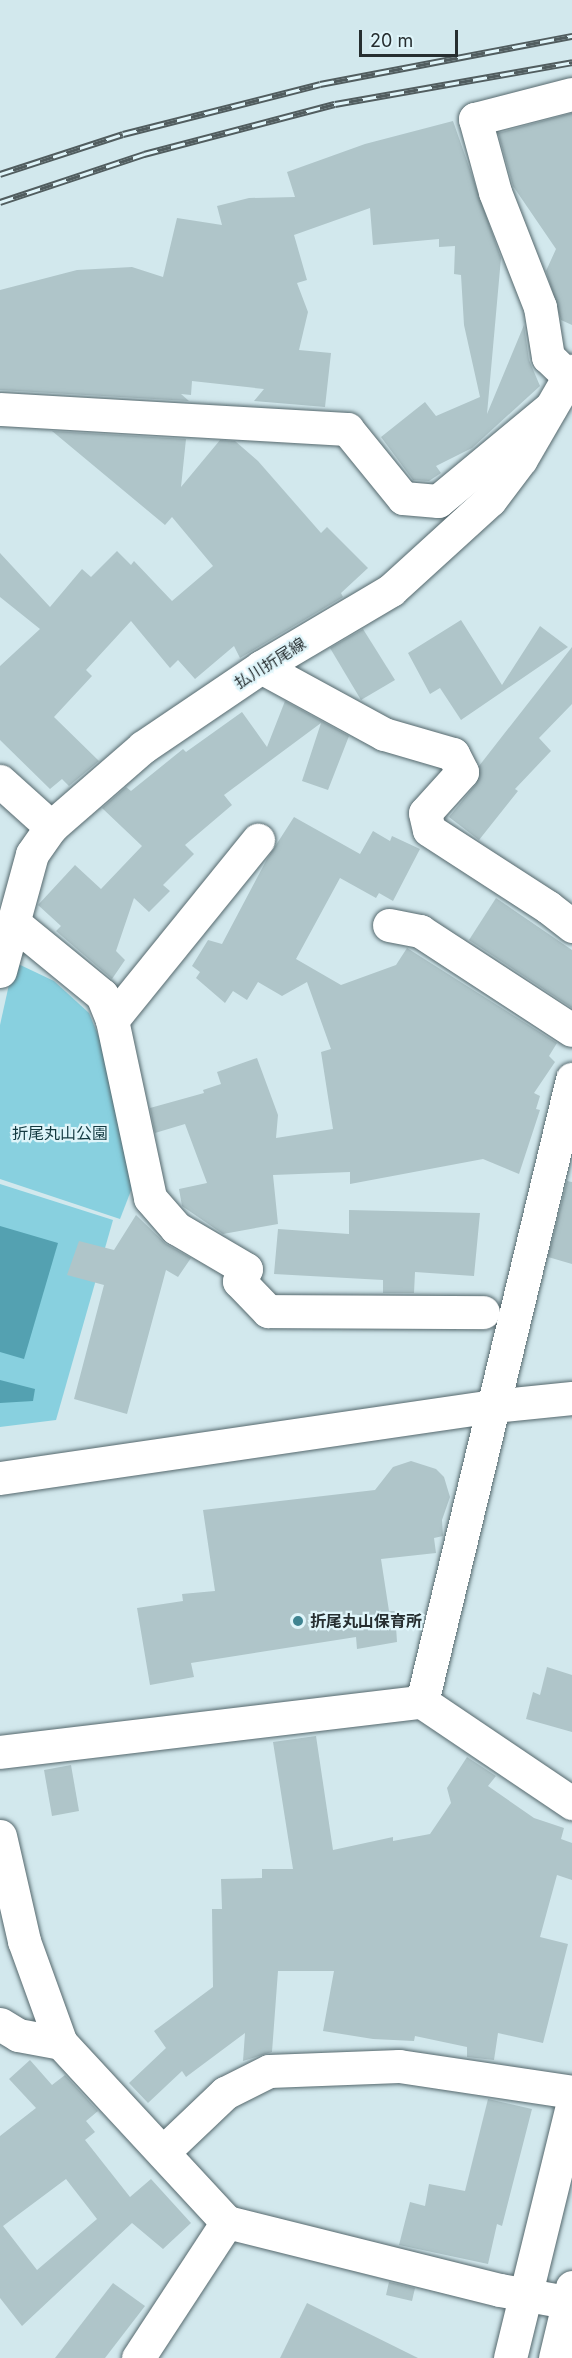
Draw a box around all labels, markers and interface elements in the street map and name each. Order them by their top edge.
scale bar [362,18,461,56]
text: 20 m [370,30,413,51]
street label: 払川折尾線 [231,634,309,692]
park label: 折尾丸山公園 [12,1123,108,1143]
place label: 折尾丸山保育所 [310,1611,422,1631]
marker: 折尾丸山保育所 [291,1614,305,1628]

